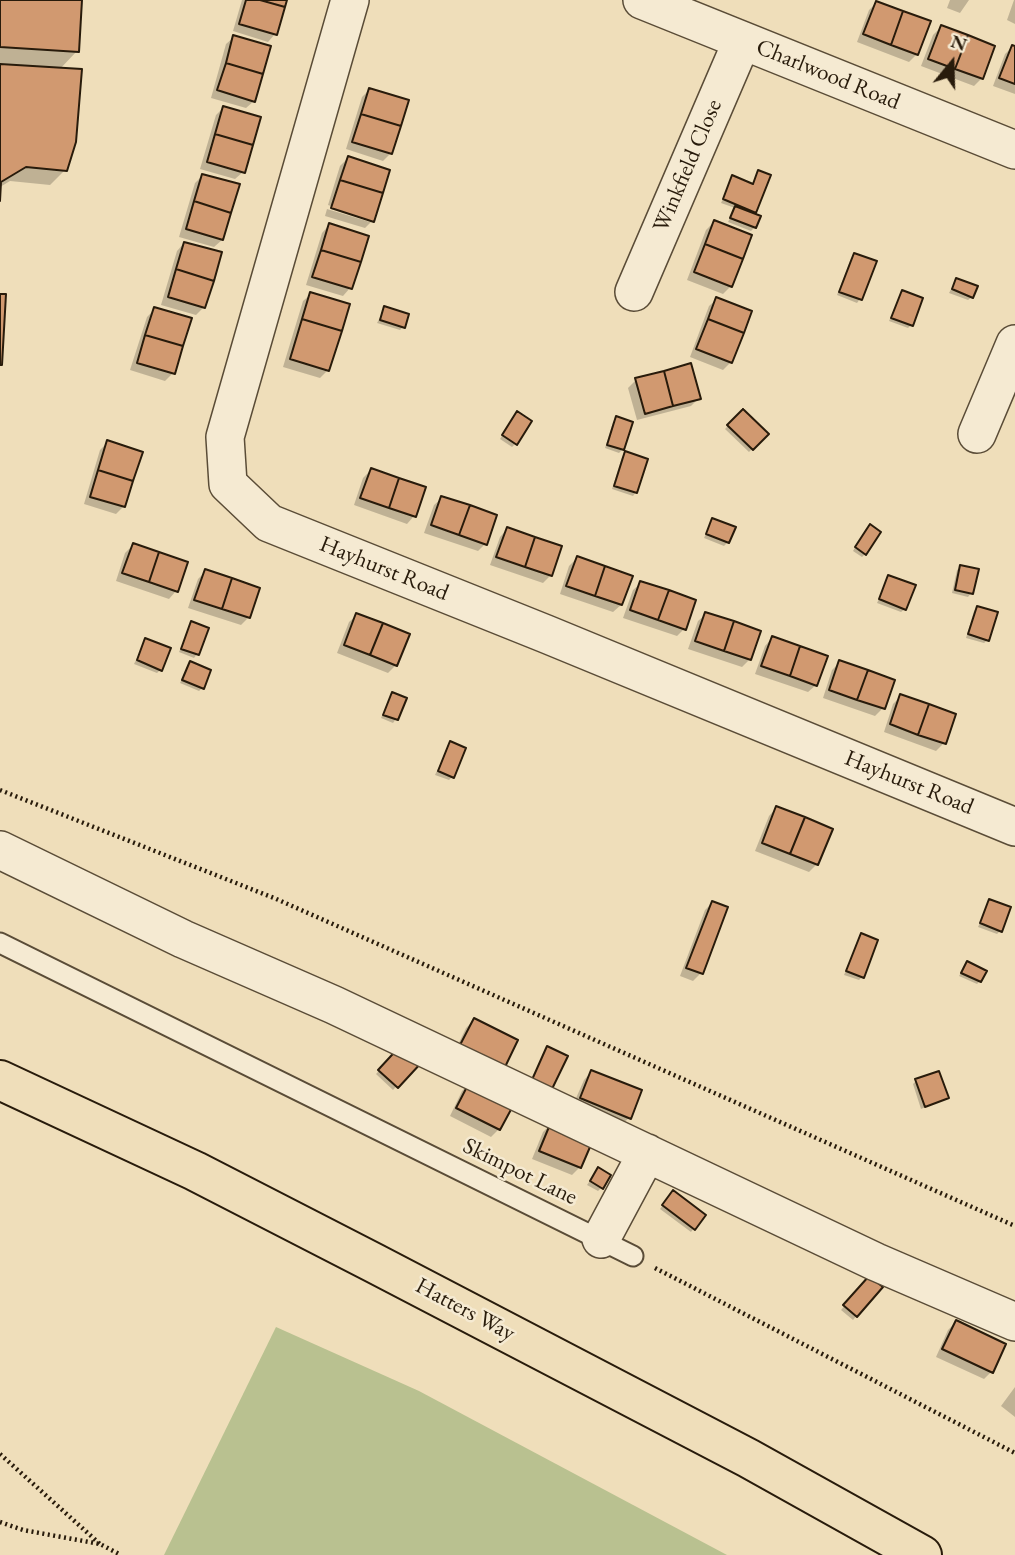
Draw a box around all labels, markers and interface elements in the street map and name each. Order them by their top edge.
north arrow [917,28,987,98]
text: N [948,28,970,57]
street label: Charlwood Road [752,34,904,116]
street label: Winkfield Close [648,96,728,236]
street label: Hayhurst Road [315,531,453,607]
street label: Hayhurst Road [840,745,978,821]
street label: Skimpot Lane [458,1132,582,1212]
street label: Hatters Way [411,1272,519,1348]

